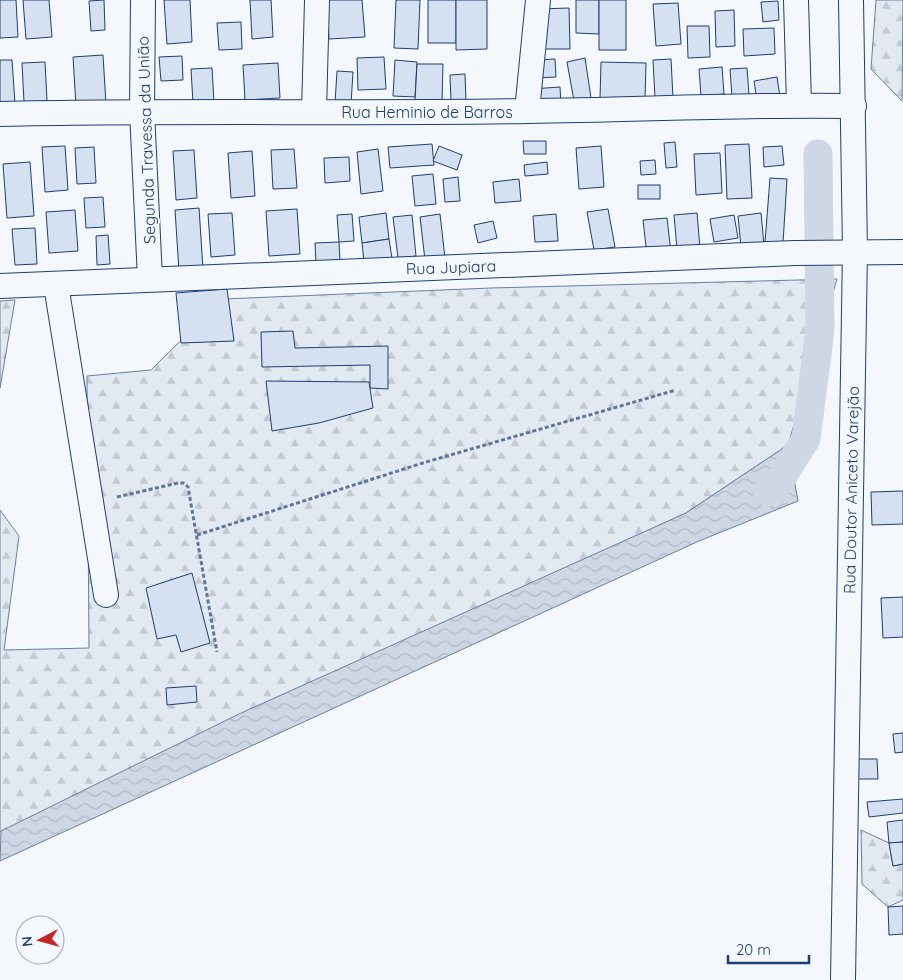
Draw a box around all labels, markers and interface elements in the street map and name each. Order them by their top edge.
street label: Segunda Travessa da União [132,36,160,244]
street label: Rua Heminio de Barros [341,102,513,122]
street label: Rua Jupiara [405,255,497,279]
street label: Rua Doutor Aniceto Varejão [839,386,863,594]
north arrow [15,915,65,965]
scale bar [728,932,809,964]
text: N [18,935,37,947]
text: 20 m [736,940,771,959]

